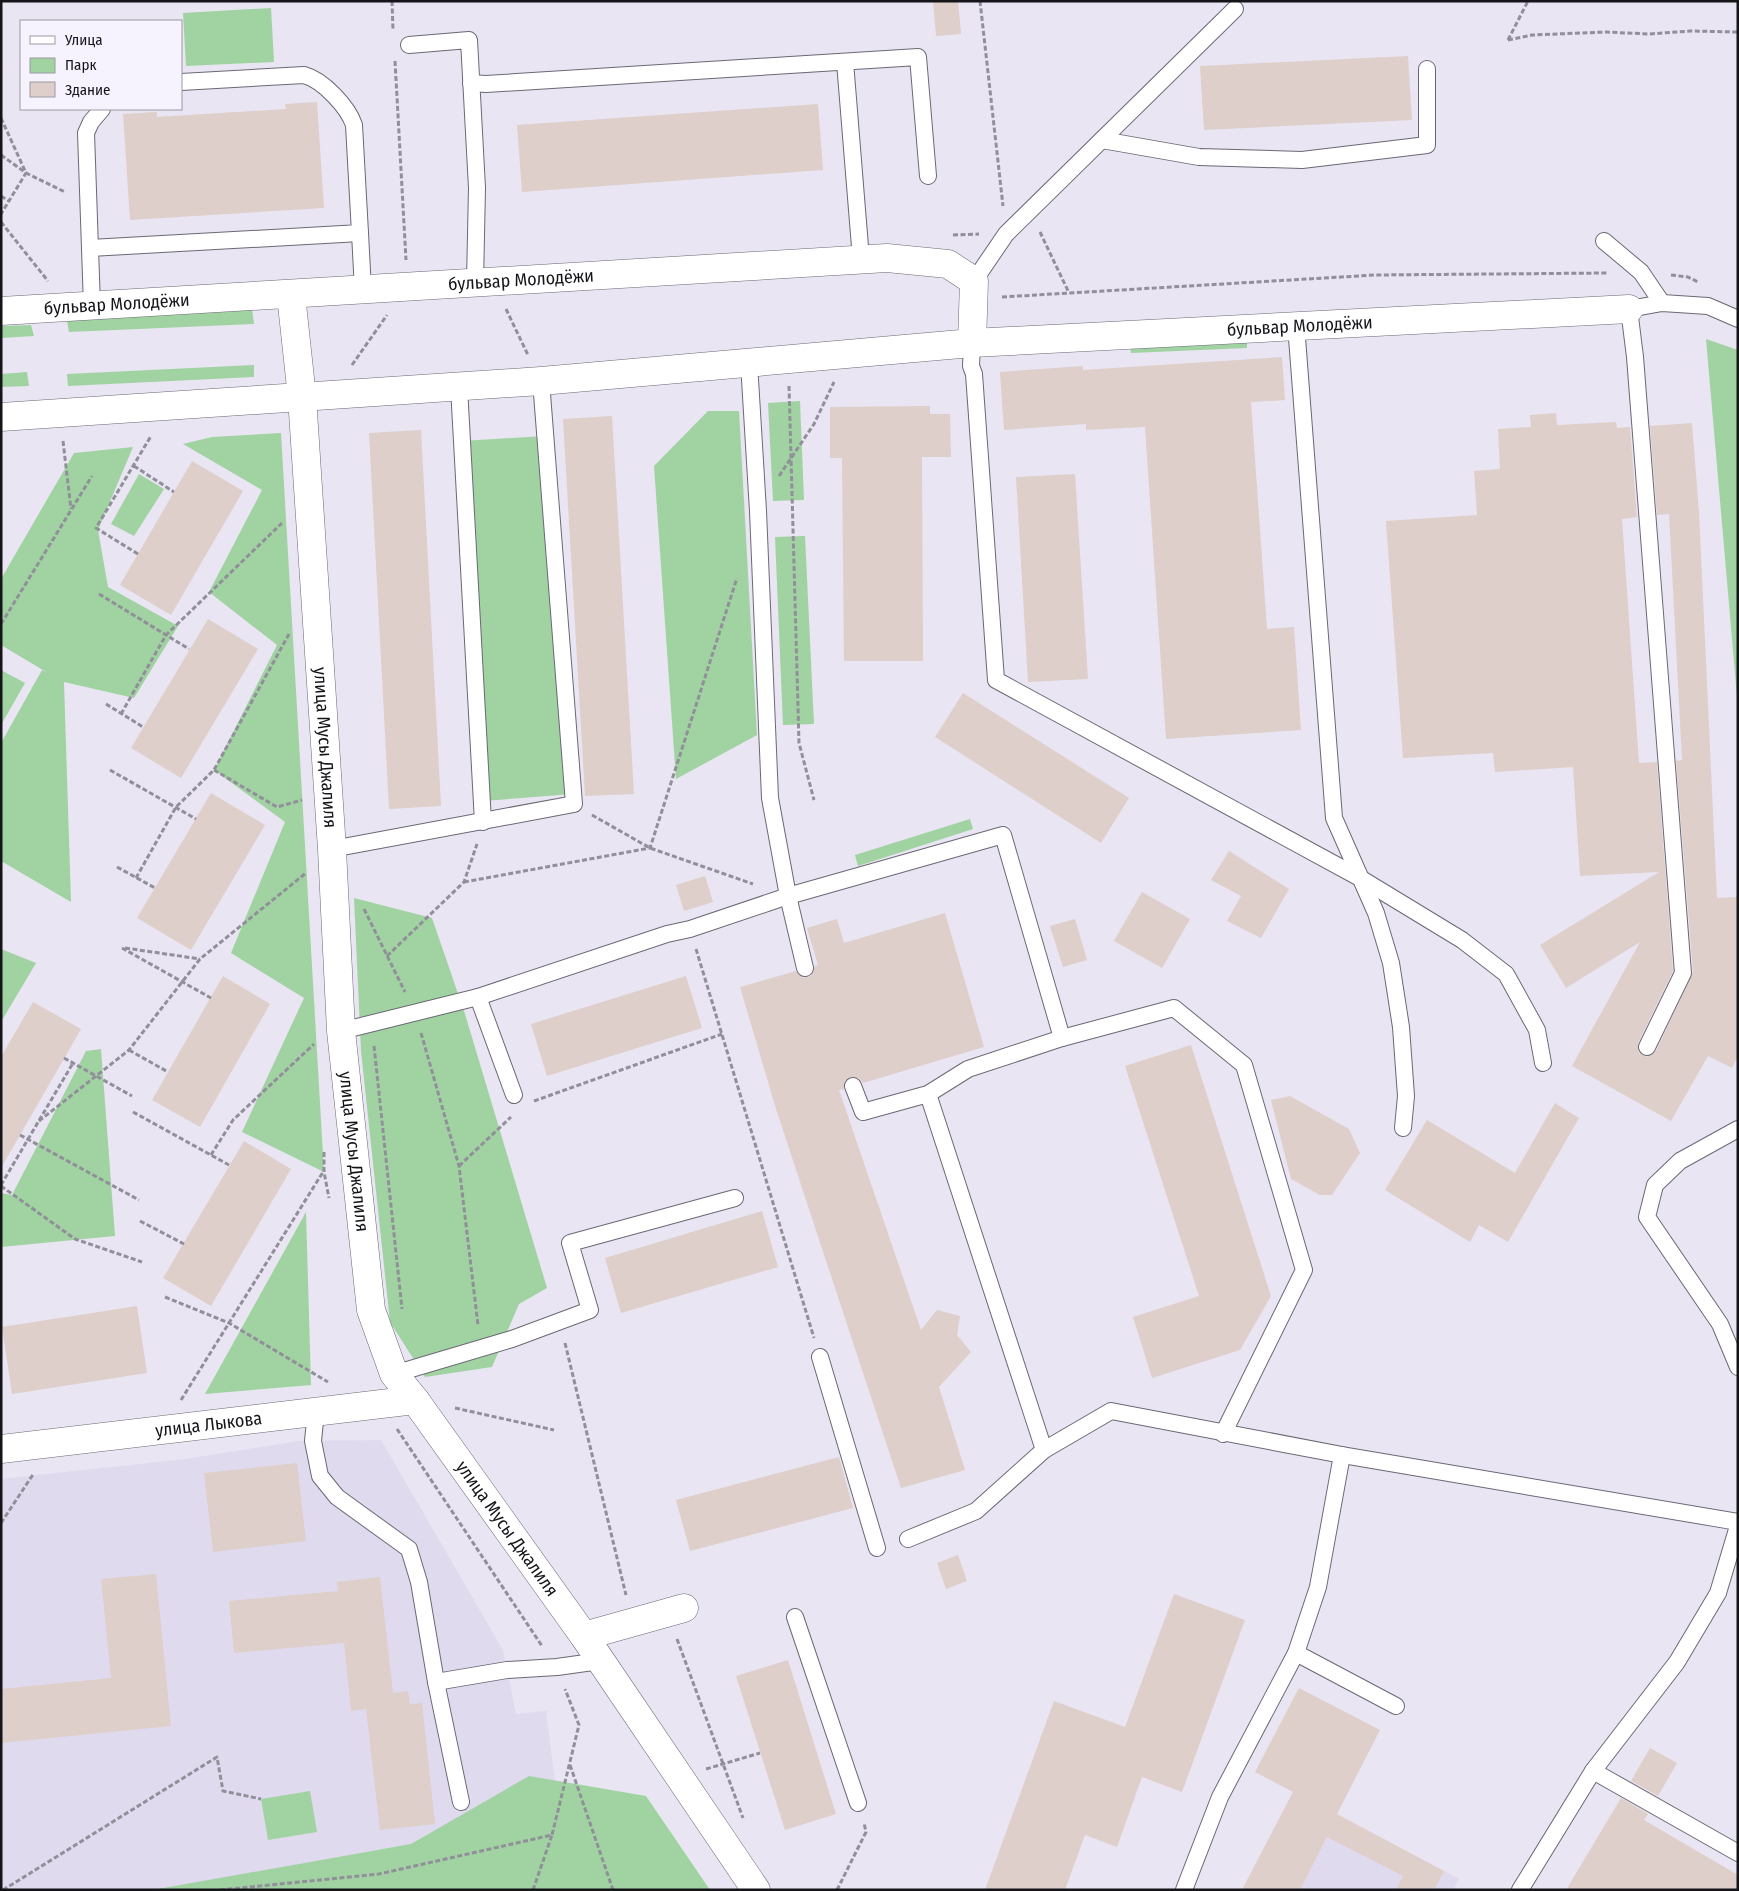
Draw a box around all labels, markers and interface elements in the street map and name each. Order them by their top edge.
legend [20,20,182,110]
text: Улица [64,31,103,49]
text: Парк [65,56,96,74]
text: Здание [65,81,111,99]
street label: бульвар Молодёжи [448,265,595,295]
street label: бульвар Молодёжи [43,289,190,319]
street label: бульвар Молодёжи [1226,311,1373,341]
street label: улица Мусы Джалиля [309,666,342,829]
street label: улица Мусы Джалиля [334,1070,374,1233]
street label: улица Лыкова [154,1407,263,1442]
street label: улица Мусы Джалиля [451,1457,563,1601]

